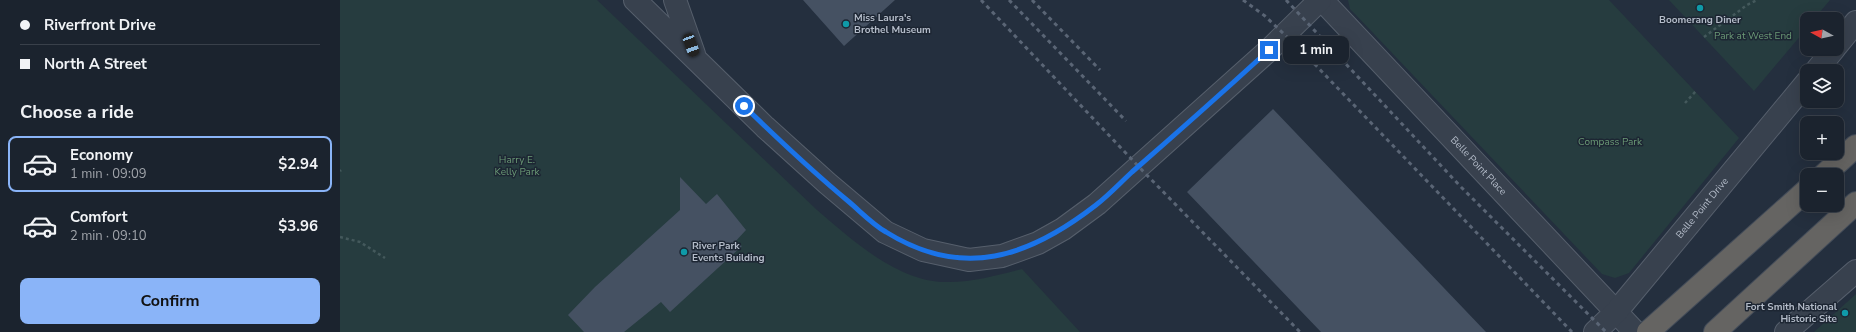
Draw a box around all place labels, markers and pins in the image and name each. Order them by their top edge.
marker: Boomerang Diner [1695,3,1705,13]
place label: Miss Laura's Brothel Museum [854,11,931,37]
place label: Boomerang Diner [1659,13,1741,27]
marker: Miss Laura's Brothel Museum [841,19,851,29]
place label: River Park Events Building [692,239,765,265]
marker: River Park Events Building [679,247,689,257]
place label: Fort Smith National Historic Site [1745,300,1838,326]
marker: Fort Smith National Historic Site [1840,308,1850,318]

